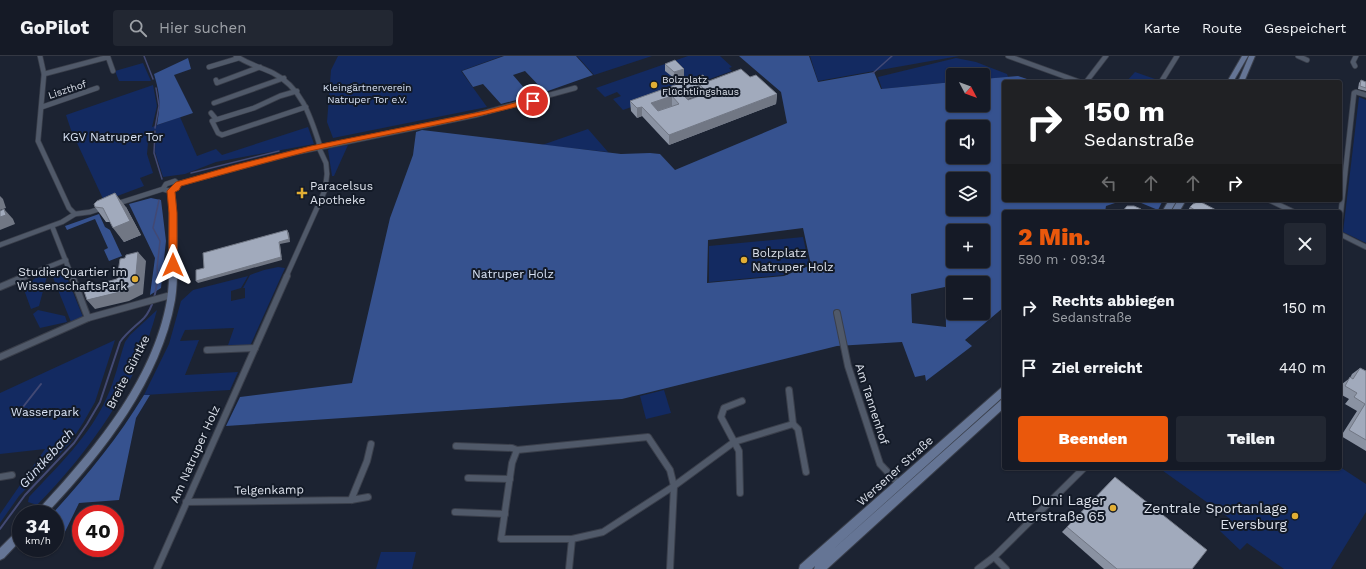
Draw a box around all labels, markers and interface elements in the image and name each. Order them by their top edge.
search box [113,10,393,46]
text: GoPilot [20,16,89,39]
icon: search [127,17,149,39]
text: Hier suchen [159,19,246,37]
text: Karte [1144,20,1180,36]
text: Route [1202,20,1242,36]
text: Gespeichert [1264,20,1346,36]
north arrow [946,68,990,112]
map controls [946,68,990,320]
place label: Bolzplatz Flüchtlingshaus [662,74,739,97]
street label: Liszthof [47,78,88,101]
marker: Bolzplatz Flüchtlingshaus [649,80,659,90]
park label: Kleingärtnerverein Natruper Tor e.V. [323,82,411,105]
pin [516,84,550,118]
icon: arrive [522,90,544,112]
text: 150 m [1084,95,1165,128]
icon: right [1018,96,1070,148]
button: sound [946,120,990,164]
text: Sedanstraße [1084,129,1194,150]
park label: KGV Natruper Tor [63,130,164,144]
button: layers [946,172,990,216]
icon: left [1098,172,1120,194]
icon: ahead [1140,172,1162,194]
icon: ahead [1182,172,1204,194]
icon: right [1224,172,1246,194]
place label: Paracelsus Apotheke [310,179,373,207]
marker: Paracelsus Apotheke [297,188,307,198]
text: 2 Min. [1018,223,1090,251]
button: close [1284,223,1326,265]
button: + [946,224,990,268]
position arrow [152,244,194,286]
place label: Bolzplatz Natruper Holz [752,246,834,274]
text: 590 m · 09:34 [1018,252,1106,267]
marker: Bolzplatz Natruper Holz [739,255,749,265]
place label: StudierQuartier im WissenschaftsPark [17,265,127,293]
park label: Natruper Holz [472,267,554,281]
marker: StudierQuartier im WissenschaftsPark [130,274,140,284]
button: − [946,276,990,320]
text: Rechts abbiegen [1052,292,1174,310]
icon: right [1018,297,1040,319]
text: 150 m [1283,299,1326,317]
text: Sedanstraße [1052,310,1132,325]
street label: Breite Güntke [103,333,153,411]
icon: arrive [1018,357,1040,379]
text: Ziel erreicht [1052,359,1142,377]
text: 440 m [1279,359,1326,377]
street label: Am Tannenhof [852,362,892,447]
street label: Am Natruper Holz [167,403,223,505]
park label: Wasserpark [11,405,79,419]
button: Beenden [1018,416,1168,462]
button: Teilen [1176,416,1326,462]
water label: Güntkebach [16,425,77,491]
street label: Wersener Straße [854,433,936,509]
street label: Telgenkamp [234,482,304,498]
place label: Duni Lager Atterstraße 65 [1007,492,1105,524]
place label: Zentrale Sportanlage Eversburg [1144,500,1288,532]
marker: Duni Lager Atterstraße 65 [1108,503,1118,513]
speed limit sign: 40 [72,505,124,557]
marker: Zentrale Sportanlage Eversburg [1290,511,1300,521]
text: 34 [26,514,50,538]
text: km/h [25,535,51,546]

